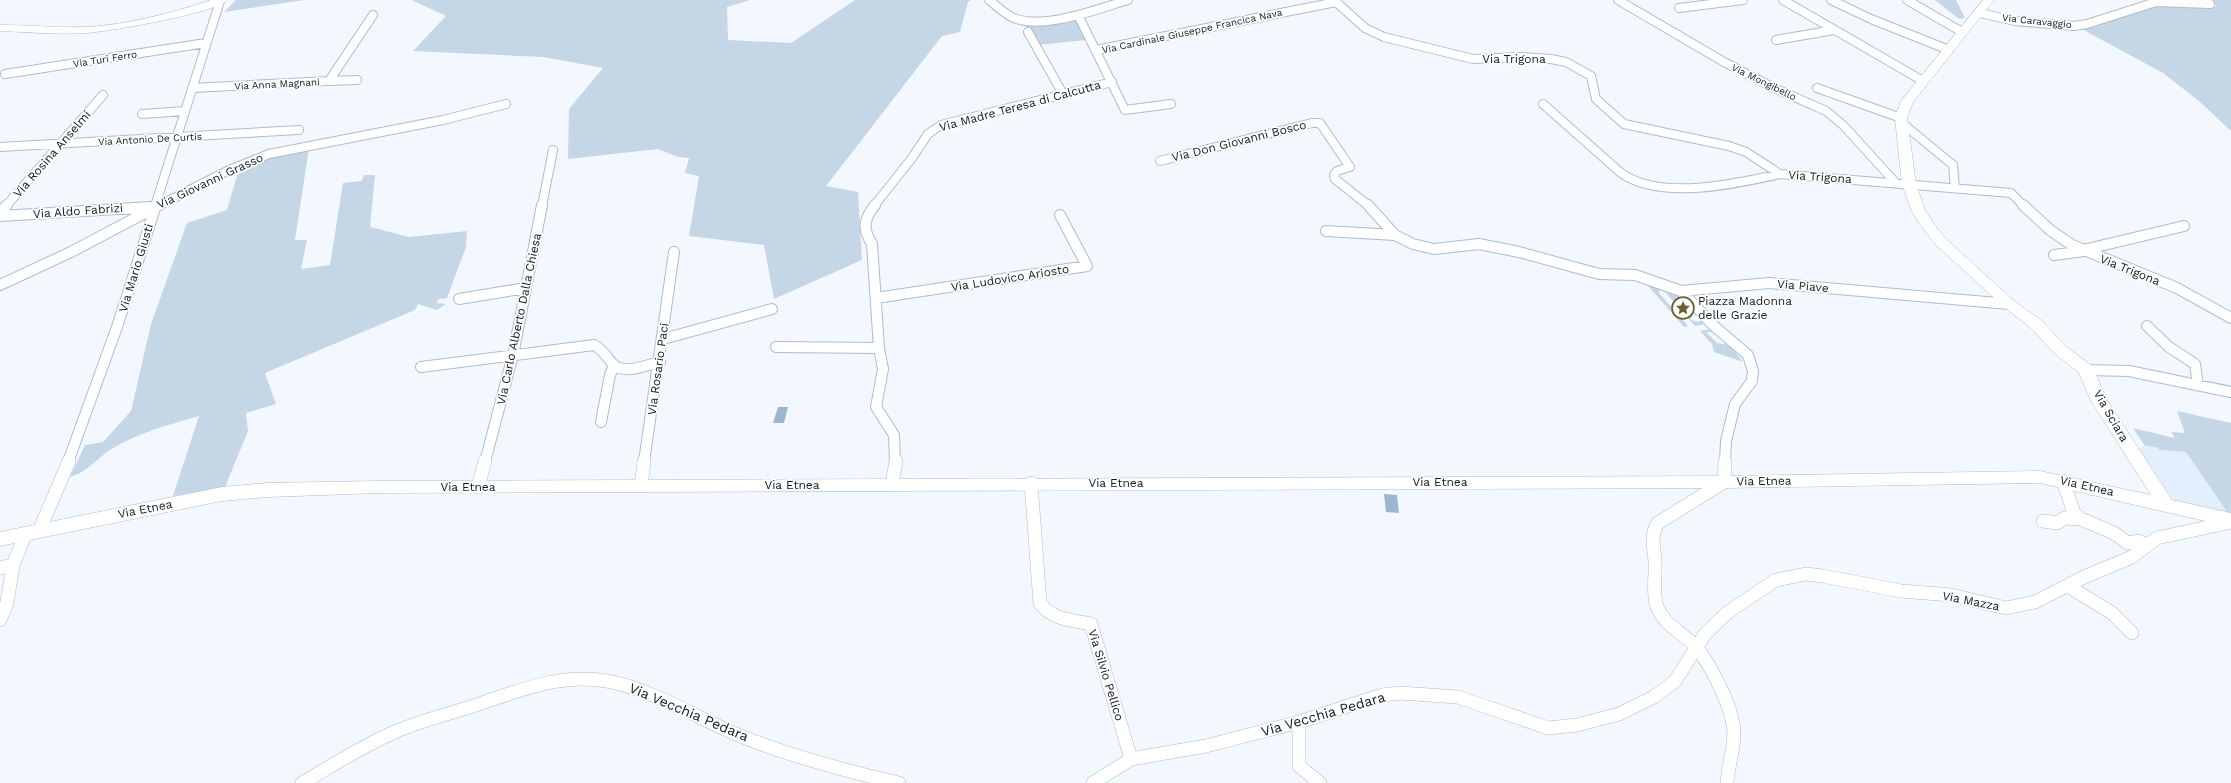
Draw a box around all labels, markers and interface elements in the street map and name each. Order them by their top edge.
street label: Via Cardinale Giuseppe Francica Nava [1101,6,1283,56]
street label: Via Caravaggio [2002,12,2072,30]
street label: Via Turi Ferro [72,49,138,69]
street label: Via Trigona [1482,52,1546,66]
street label: Via Mongibello [1730,62,1798,102]
street label: Via Anna Magnani [234,76,320,92]
street label: Via Madre Teresa di Calcutta [938,78,1102,134]
street label: Via Rosina Anselmi [10,108,94,200]
street label: Via Don Giovanni Bosco [1170,117,1308,165]
street label: Via Antonio De Curtis [98,131,202,147]
street label: Via Giovanni Grasso [155,150,265,212]
street label: Via Trigona [1788,168,1852,186]
street label: Via Aldo Fabrizi [33,201,123,221]
street label: Via Mario Giusti [116,222,156,314]
street label: Via Carlo Alberto Dalla Chiesa [494,232,544,406]
street label: Via Trigona [2098,252,2162,288]
street label: Via Ludovico Ariosto [950,262,1070,294]
street label: Via Piave [1777,277,1830,295]
place label: Piazza Madonna delle Grazie [1698,294,1792,322]
place icon: Piazza Madonna delle Grazie [1670,295,1696,321]
street label: Via Rosario Paci [645,322,671,416]
street label: Via Sciara [2091,388,2132,445]
street label: Via Etnea [2059,473,2116,499]
street label: Via Etnea [1736,474,1792,488]
street label: Via Etnea [1412,475,1468,489]
street label: Via Etnea [1088,476,1144,490]
street label: Via Etnea [764,478,820,492]
street label: Via Etnea [440,480,496,494]
street label: Via Etnea [117,497,174,521]
street label: Via Mazza [1941,589,2001,613]
street label: Via Silvio Pellico [1085,627,1127,723]
street label: Via Vecchia Pedara [627,680,751,744]
street label: Via Vecchia Pedara [1259,689,1387,739]

